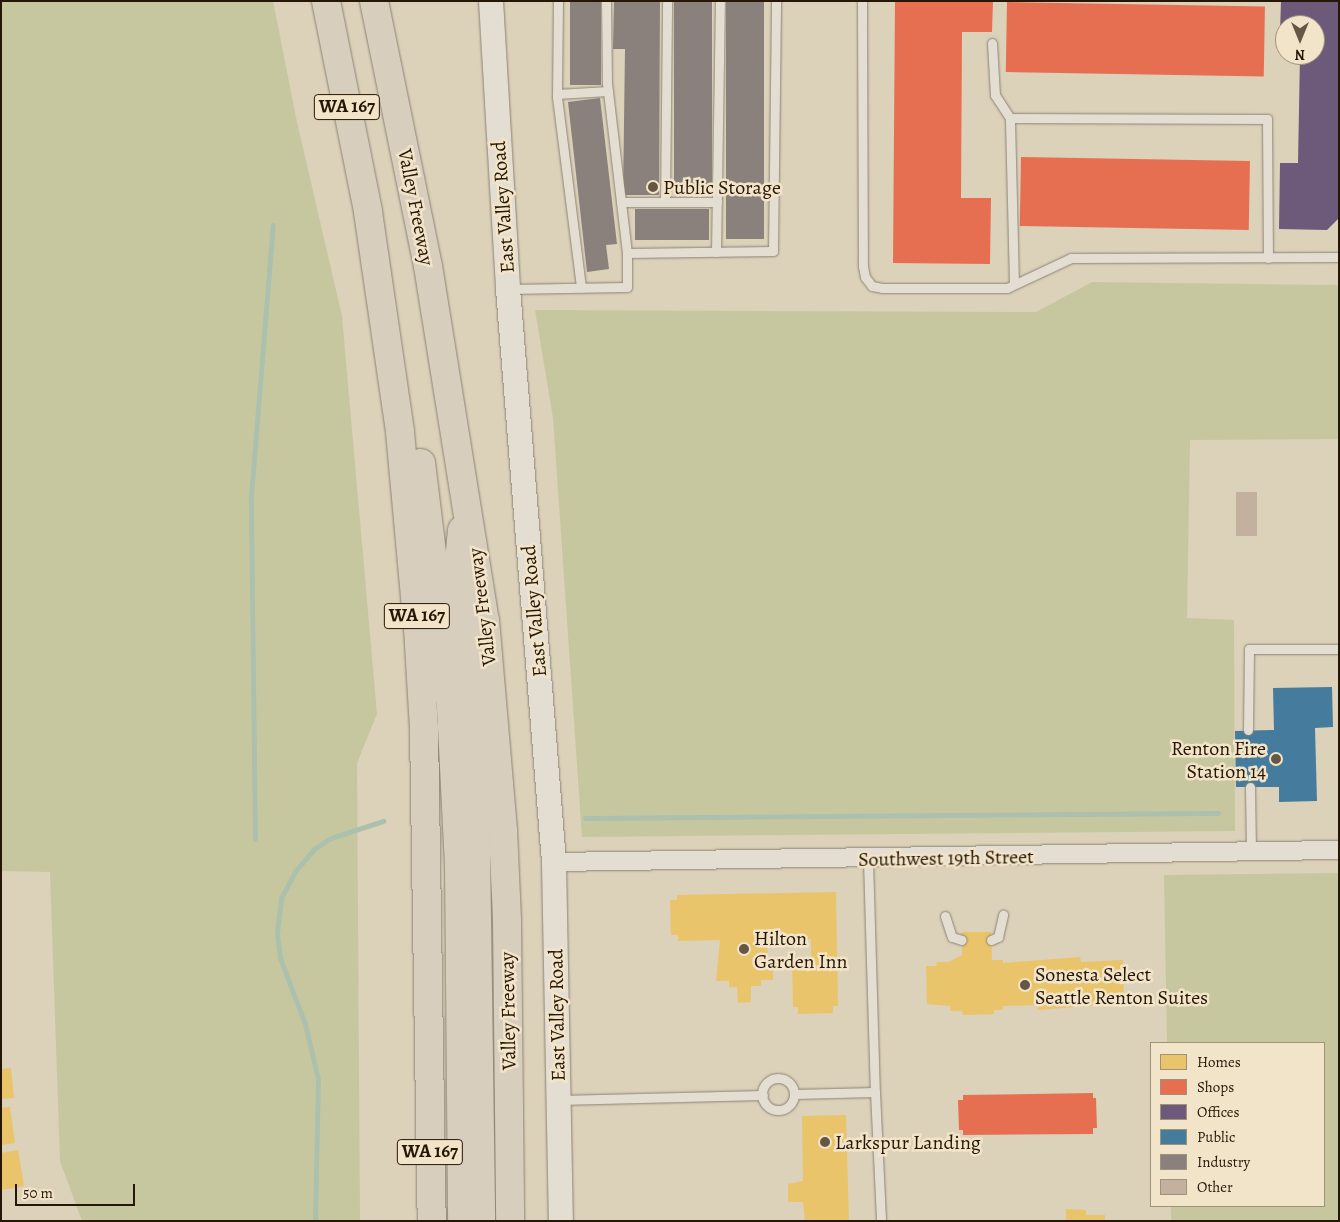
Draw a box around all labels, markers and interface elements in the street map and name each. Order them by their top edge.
north arrow [1275,15,1325,65]
text: N [1295,45,1305,64]
road number: WA 167 [313,90,381,124]
street label: East Valley Road [486,140,520,274]
street label: Valley Freeway [393,147,439,267]
place label: Public Storage [663,175,781,199]
marker: Public Storage [647,181,659,193]
street label: East Valley Road [516,544,552,678]
street label: Valley Freeway [463,547,501,667]
road number: WA 167 [383,600,451,632]
place label: Renton Fire Station 14 [1171,736,1266,783]
marker: Renton Fire Station 14 [1270,753,1282,765]
street label: Southwest 19th Street [858,844,1034,872]
place label: Hilton Garden Inn [754,926,847,973]
marker: Hilton Garden Inn [738,943,750,955]
street label: East Valley Road [544,949,570,1081]
street label: Valley Freeway [495,952,521,1070]
place label: Sonesta Select Seattle Renton Suites [1035,962,1208,1009]
marker: Sonesta Select Seattle Renton Suites [1019,979,1031,991]
legend [1150,1042,1325,1207]
text: Homes [1197,1052,1241,1072]
text: Shops [1197,1077,1234,1097]
text: Offices [1197,1102,1240,1122]
text: Public [1197,1127,1235,1147]
place label: Larkspur Landing [835,1130,981,1154]
road number: WA 167 [396,1136,464,1168]
marker: Larkspur Landing [819,1136,831,1148]
text: Industry [1197,1152,1250,1172]
scale bar [18,1174,138,1206]
text: Other [1197,1177,1233,1197]
text: 50 m [23,1183,53,1203]

